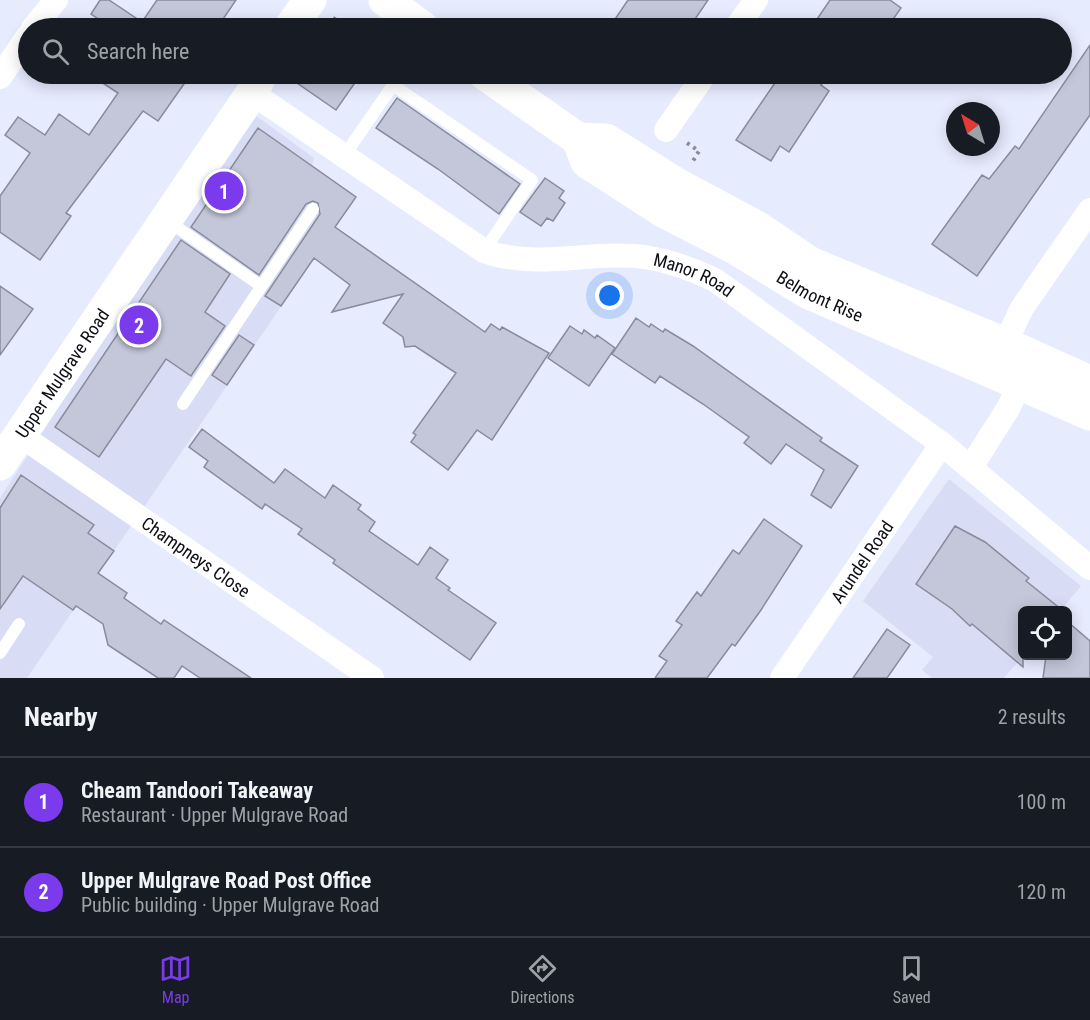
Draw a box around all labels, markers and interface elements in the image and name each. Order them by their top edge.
search box [18,18,1072,84]
icon: search [39,35,72,68]
text: Search here [87,39,189,64]
north arrow [946,102,1000,156]
pin: 1 [204,168,244,213]
street label: Manor Road [652,248,738,301]
street label: Belmont Rise [773,266,867,326]
your location [595,281,624,310]
pin: 2 [120,302,158,348]
street label: Upper Mulgrave Road [11,305,113,441]
street label: Champneys Close [138,512,254,601]
street label: Arundel Road [826,516,897,607]
map controls [1018,606,1072,660]
button: locate [1018,606,1072,660]
text: Nearby [24,702,98,732]
text: 2 results [998,705,1066,729]
text: Cheam Tandoori Takeaway [81,778,313,803]
text: 1 [38,790,49,814]
text: 100 m [1017,790,1066,814]
text: Restaurant · Upper Mulgrave Road [81,803,348,827]
text: Upper Mulgrave Road Post Office [81,868,371,893]
text: 2 [38,880,49,904]
text: 120 m [1017,880,1066,904]
text: Public building · Upper Mulgrave Road [81,893,379,917]
tab: Map [159,952,192,1007]
tab: Directions [511,952,574,1007]
tab: Saved [893,952,931,1007]

